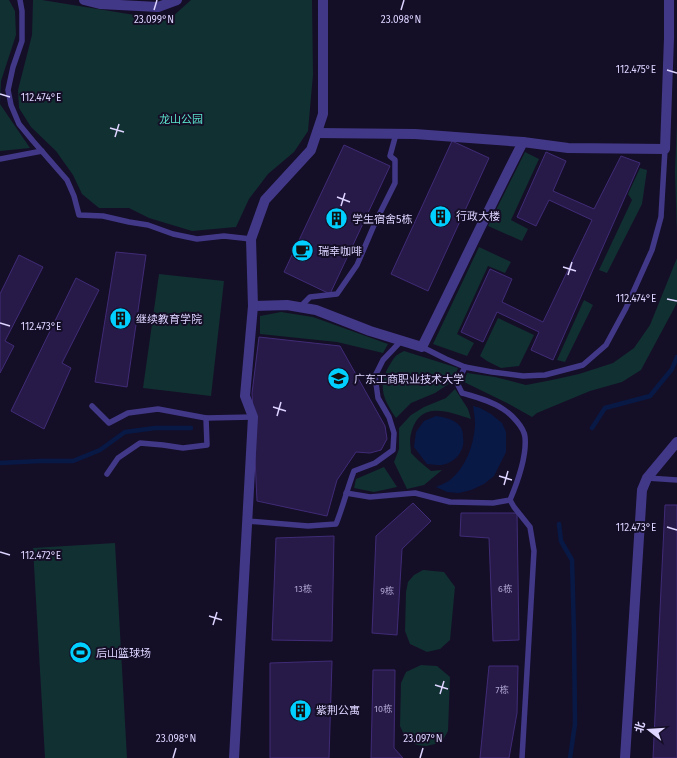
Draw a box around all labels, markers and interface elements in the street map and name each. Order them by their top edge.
text: 23.099°N [134,14,174,26]
text: 23.098°N [381,14,421,26]
text: 112.475°E [616,64,656,76]
text: 112.474°E [21,92,61,104]
park label: 龙山公园 [159,113,203,126]
building icon: 行政大楼 [427,203,453,229]
building icon: 学生宿舍5栋 [324,206,350,232]
place label: 行政大楼 [456,210,500,223]
place label: 学生宿舍5栋 [352,213,413,226]
cafe icon: 瑞幸咖啡 [290,238,316,264]
place label: 瑞幸咖啡 [318,245,362,258]
text: 112.474°E [616,293,656,305]
building icon: 继续教育学院 [108,306,134,332]
place label: 继续教育学院 [136,313,202,326]
text: 112.473°E [21,321,61,333]
school or university icon: 广东工商职业技术大学 [325,366,351,392]
place label: 广东工商职业技术大学 [354,373,464,386]
text: 112.473°E [616,522,656,534]
text: 112.472°E [21,550,61,562]
house number: 13栋 [294,583,312,594]
house number: 6栋 [498,583,512,594]
house number: 9栋 [380,585,394,596]
sports icon: 后山篮球场 [67,640,93,666]
place label: 后山篮球场 [96,647,151,660]
house number: 7栋 [496,684,509,695]
building icon: 紫荆公寓 [287,697,313,723]
house number: 10栋 [374,703,392,714]
place label: 紫荆公寓 [316,704,360,717]
north arrow [629,710,669,750]
text: 北 [632,720,648,734]
text: 23.098°N [156,733,196,745]
text: 23.097°N [403,733,443,745]

